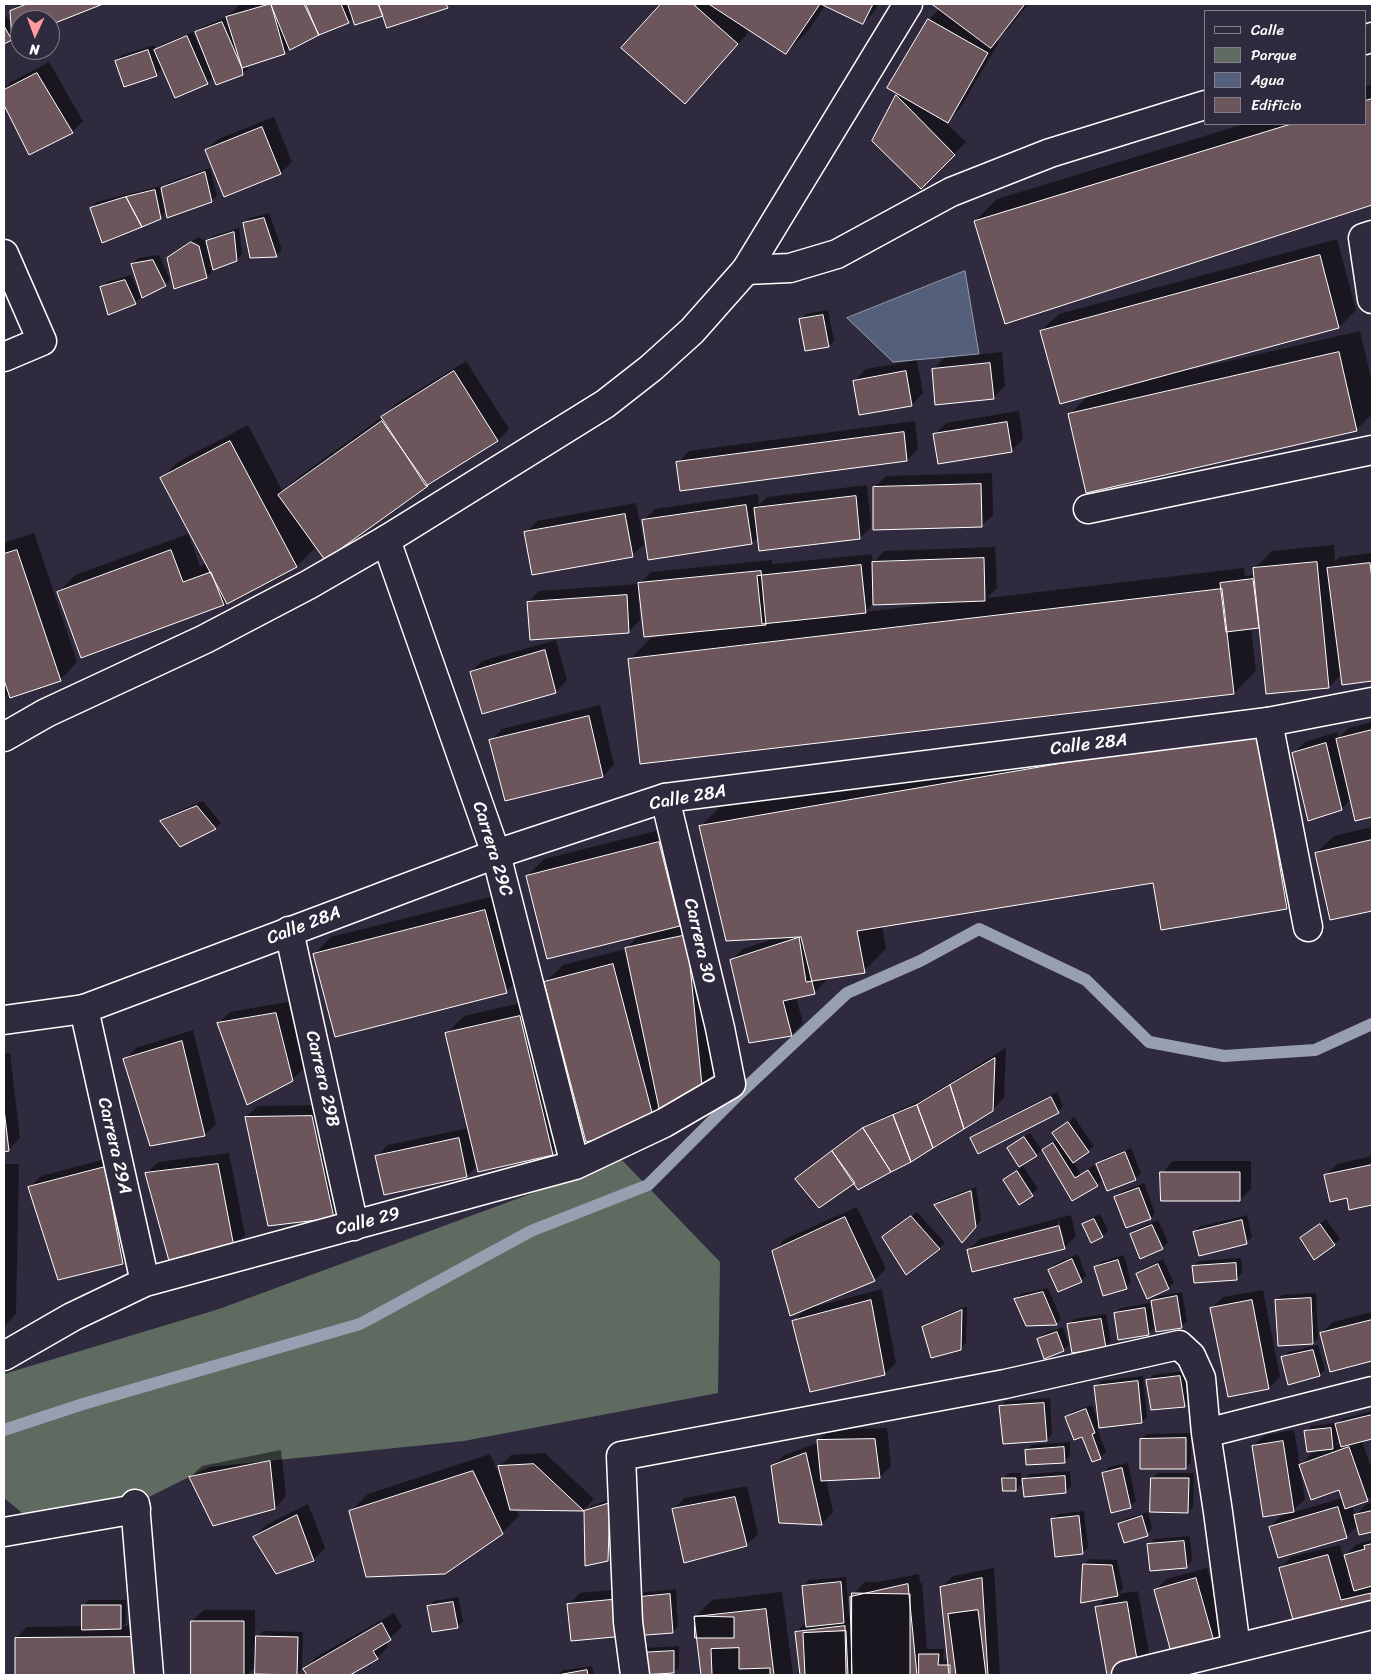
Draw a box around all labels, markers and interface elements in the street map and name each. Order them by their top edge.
north arrow [10,10,60,60]
legend [1204,10,1366,125]
text: Calle [1251,17,1284,43]
text: N [29,37,40,62]
text: Parque [1251,42,1296,68]
text: Agua [1251,67,1284,93]
text: Edificio [1251,92,1302,118]
street label: Calle 28A [1049,730,1129,760]
street label: Calle 28A [648,781,728,815]
street label: Carrera 29C [467,799,517,899]
street label: Carrera 30 [679,896,719,986]
street label: Calle 28A [264,902,344,950]
street label: Carrera 29B [300,1029,344,1129]
street label: Carrera 29A [92,1096,136,1196]
street label: Calle 29 [333,1203,403,1241]

